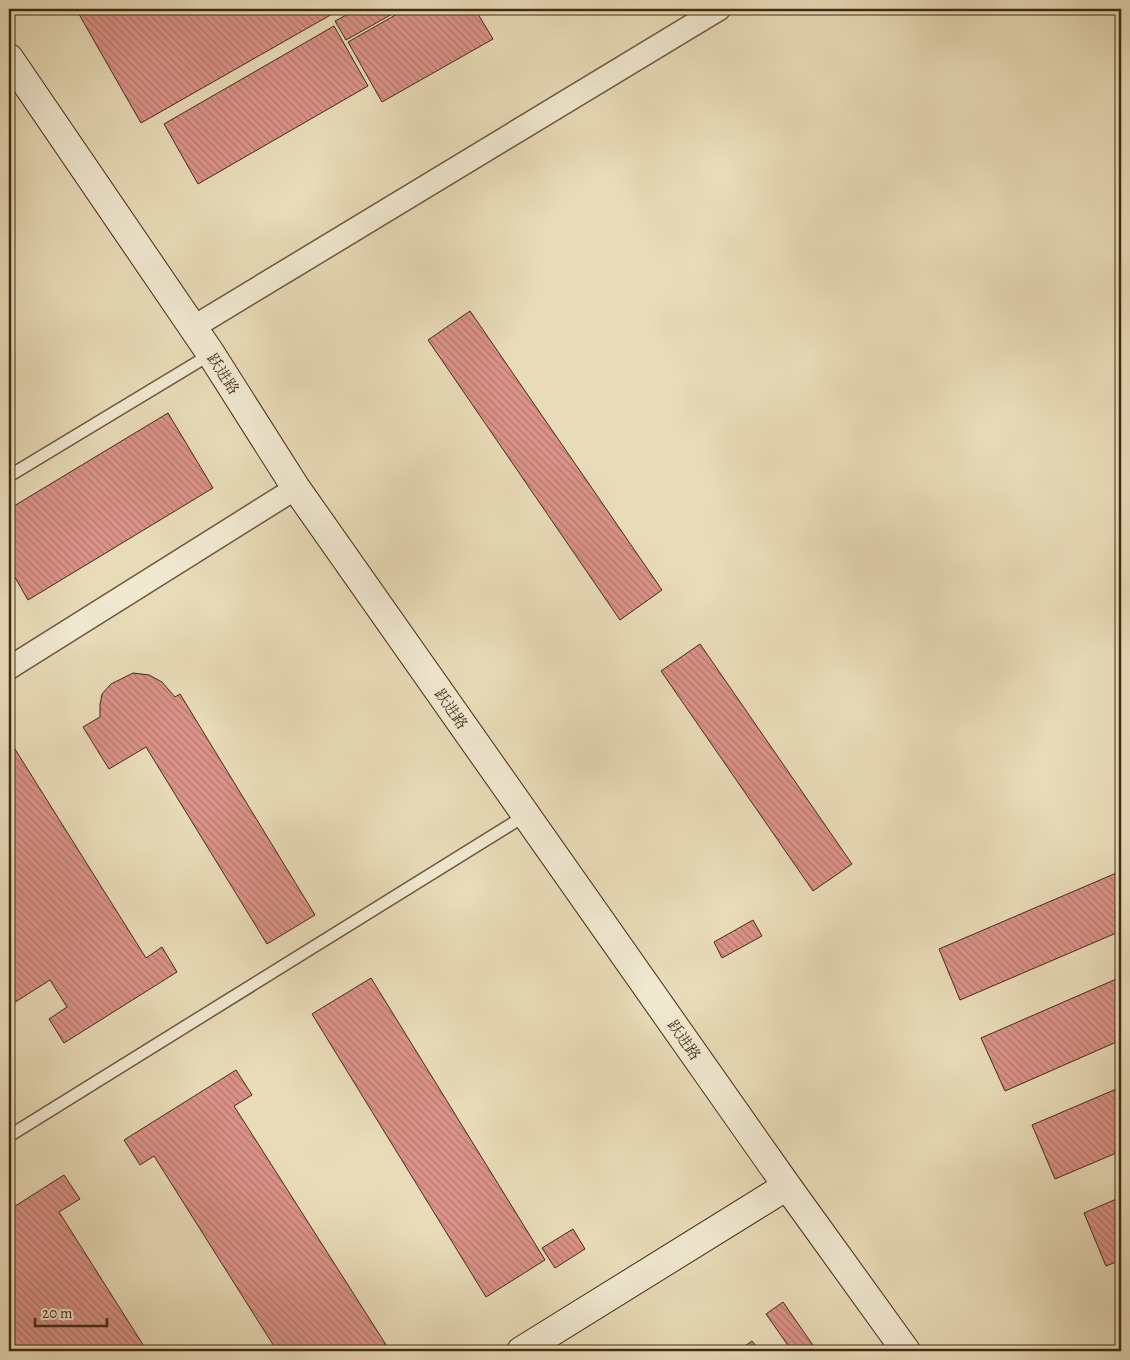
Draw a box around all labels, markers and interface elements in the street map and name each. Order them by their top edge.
street label: 跃进路 [202,350,244,398]
street label: 跃进路 [430,685,472,733]
street label: 跃进路 [663,1016,705,1064]
scale bar [35,1295,108,1327]
text: 20 m [42,1303,73,1323]

